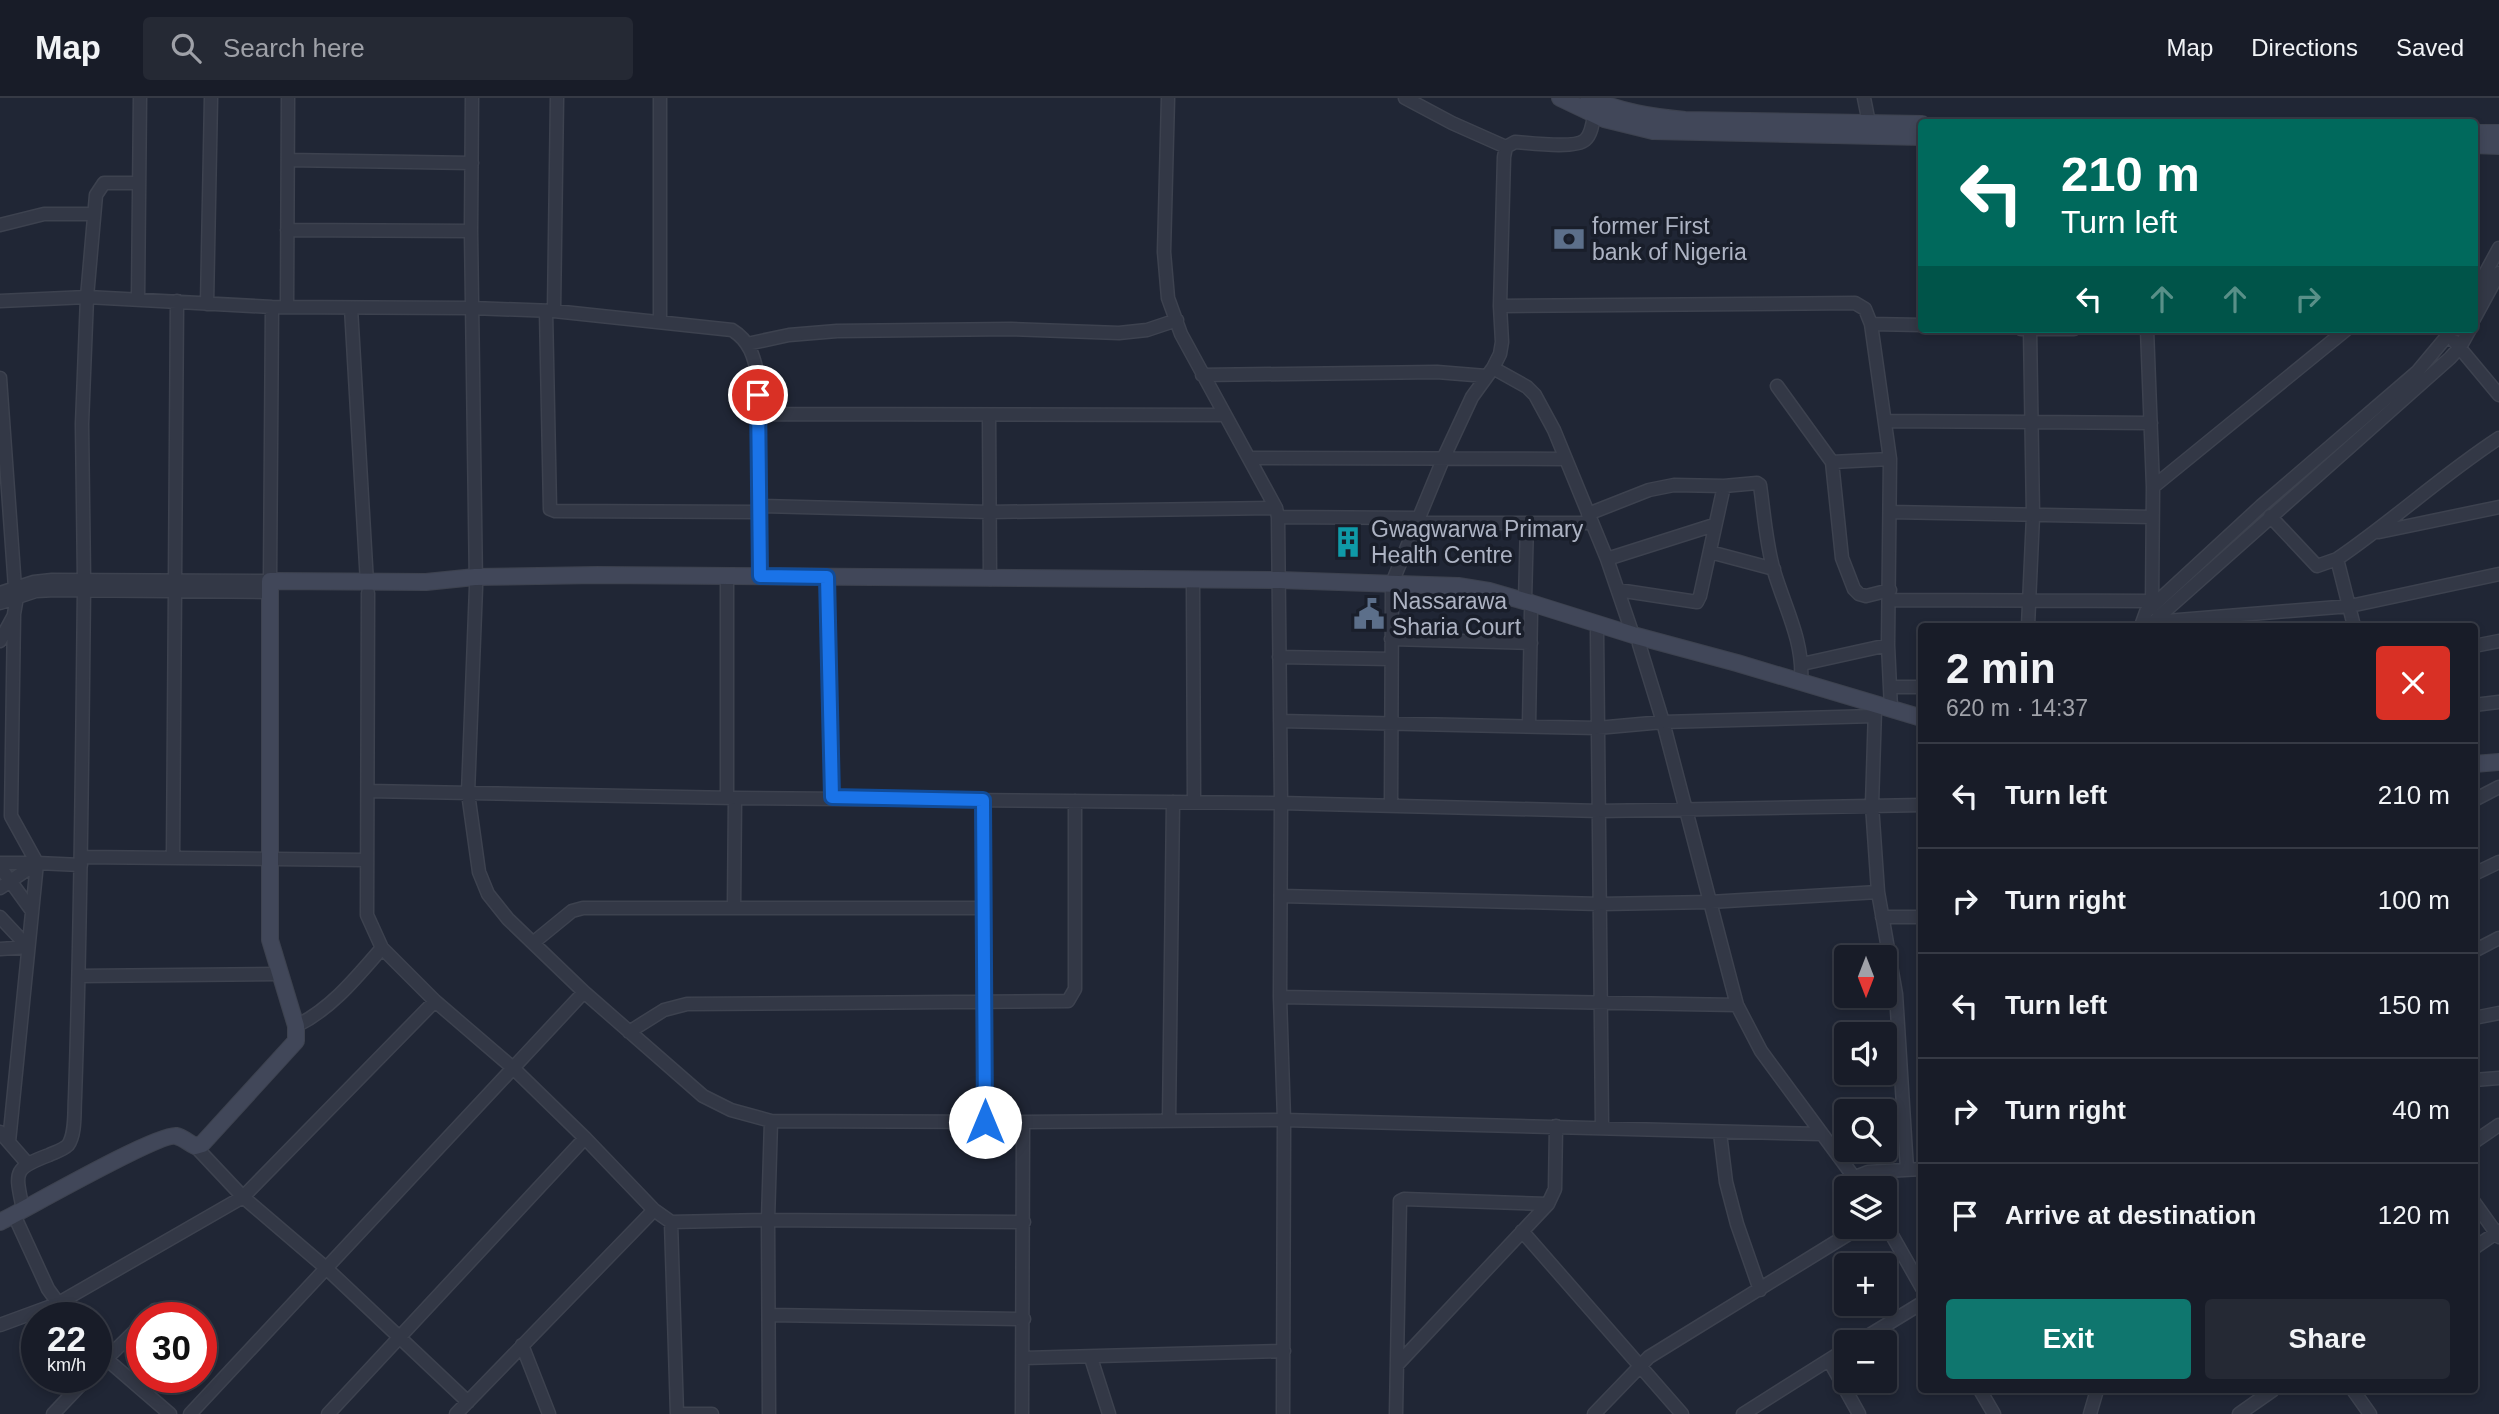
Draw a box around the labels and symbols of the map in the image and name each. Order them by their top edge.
place label: former First bank of Nigeria [1592,213,1747,265]
bank icon: former First bank of Nigeria [1552,222,1586,256]
pin [728,365,788,425]
place label: Gwagwarwa Primary Health Centre [1371,516,1584,568]
building icon: Gwagwarwa Primary Health Centre [1331,525,1365,559]
place label: Nassarawa Sharia Court [1392,588,1522,640]
public building icon: Nassarawa Sharia Court [1352,597,1386,631]
north arrow [1834,945,1897,1008]
position arrow [948,1085,1022,1159]
speed limit sign: 30 [126,1302,217,1393]

